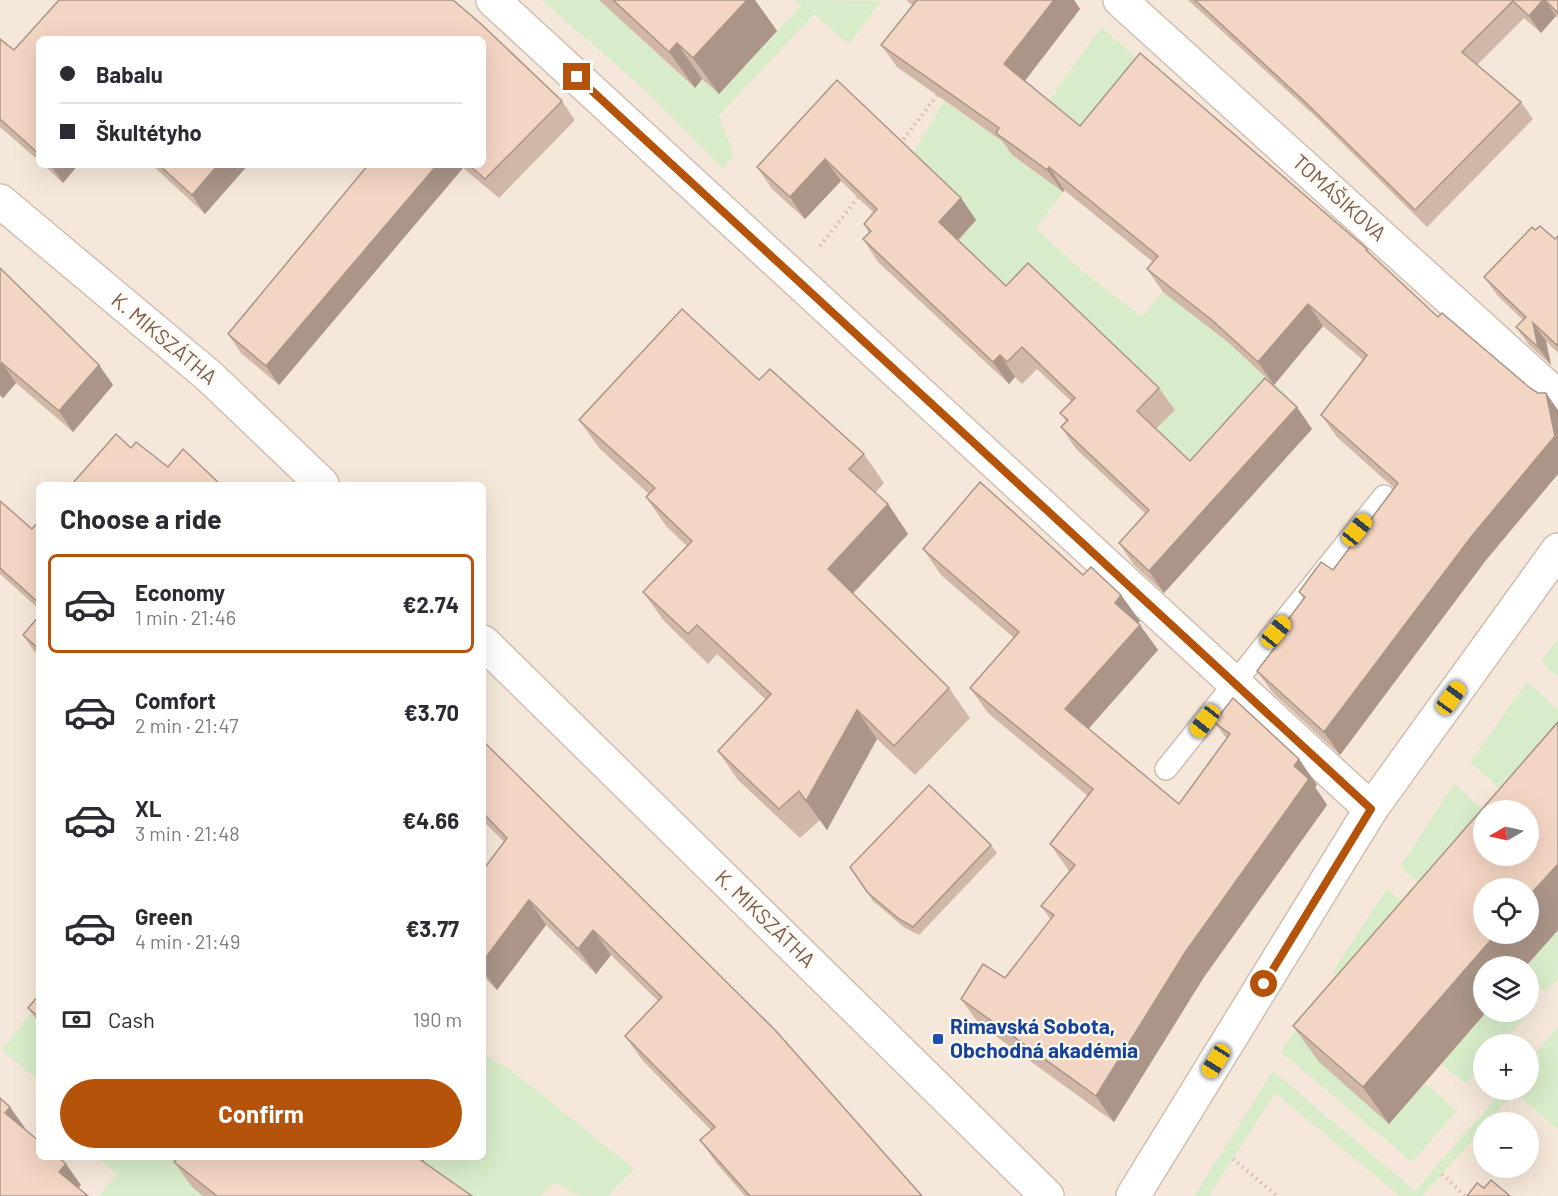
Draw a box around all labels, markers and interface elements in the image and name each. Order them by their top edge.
text: Babalu [96,61,163,87]
route end [563,63,590,90]
text: Škultétyho [96,119,202,145]
street label: TOMÁŠIKOVA [1288,148,1392,246]
street label: K. MIKSZÁTHA [107,287,223,389]
text: Choose a ride [60,502,222,534]
car [1339,510,1375,550]
icon: car [63,577,117,631]
text: Economy [135,579,225,605]
text: €2.74 [403,591,459,617]
text: 1 min · 21:46 [135,605,236,629]
car [1258,612,1294,652]
car [1433,678,1469,718]
icon: car [63,685,117,739]
text: Comfort [135,687,216,713]
text: €3.70 [404,699,459,725]
car [1187,701,1223,741]
text: 2 min · 21:47 [135,713,238,737]
icon: car [63,793,117,847]
text: XL [135,795,161,821]
north arrow [1473,800,1539,866]
map controls [1473,800,1539,1178]
text: €4.66 [402,807,459,833]
text: 3 min · 21:48 [135,821,240,845]
street label: K. MIKSZÁTHA [711,864,822,972]
button: locate [1473,878,1539,944]
icon: car [63,901,117,955]
text: Green [135,903,193,929]
text: €3.77 [405,915,459,941]
text: 4 min · 21:49 [135,929,240,953]
button: layers [1473,956,1539,1022]
route start [1250,970,1277,997]
icon: cash [60,1003,93,1036]
text: Cash [108,1006,155,1032]
text: 190 m [413,1007,462,1031]
place label: Rimavská Sobota, Obchodná akadémia [950,1013,1138,1062]
marker: Rimavská Sobota, Obchodná akadémia [931,1032,945,1046]
button: + [1473,1034,1539,1100]
car [1199,1041,1233,1081]
button: Confirm [60,1079,462,1148]
button: − [1473,1112,1539,1178]

